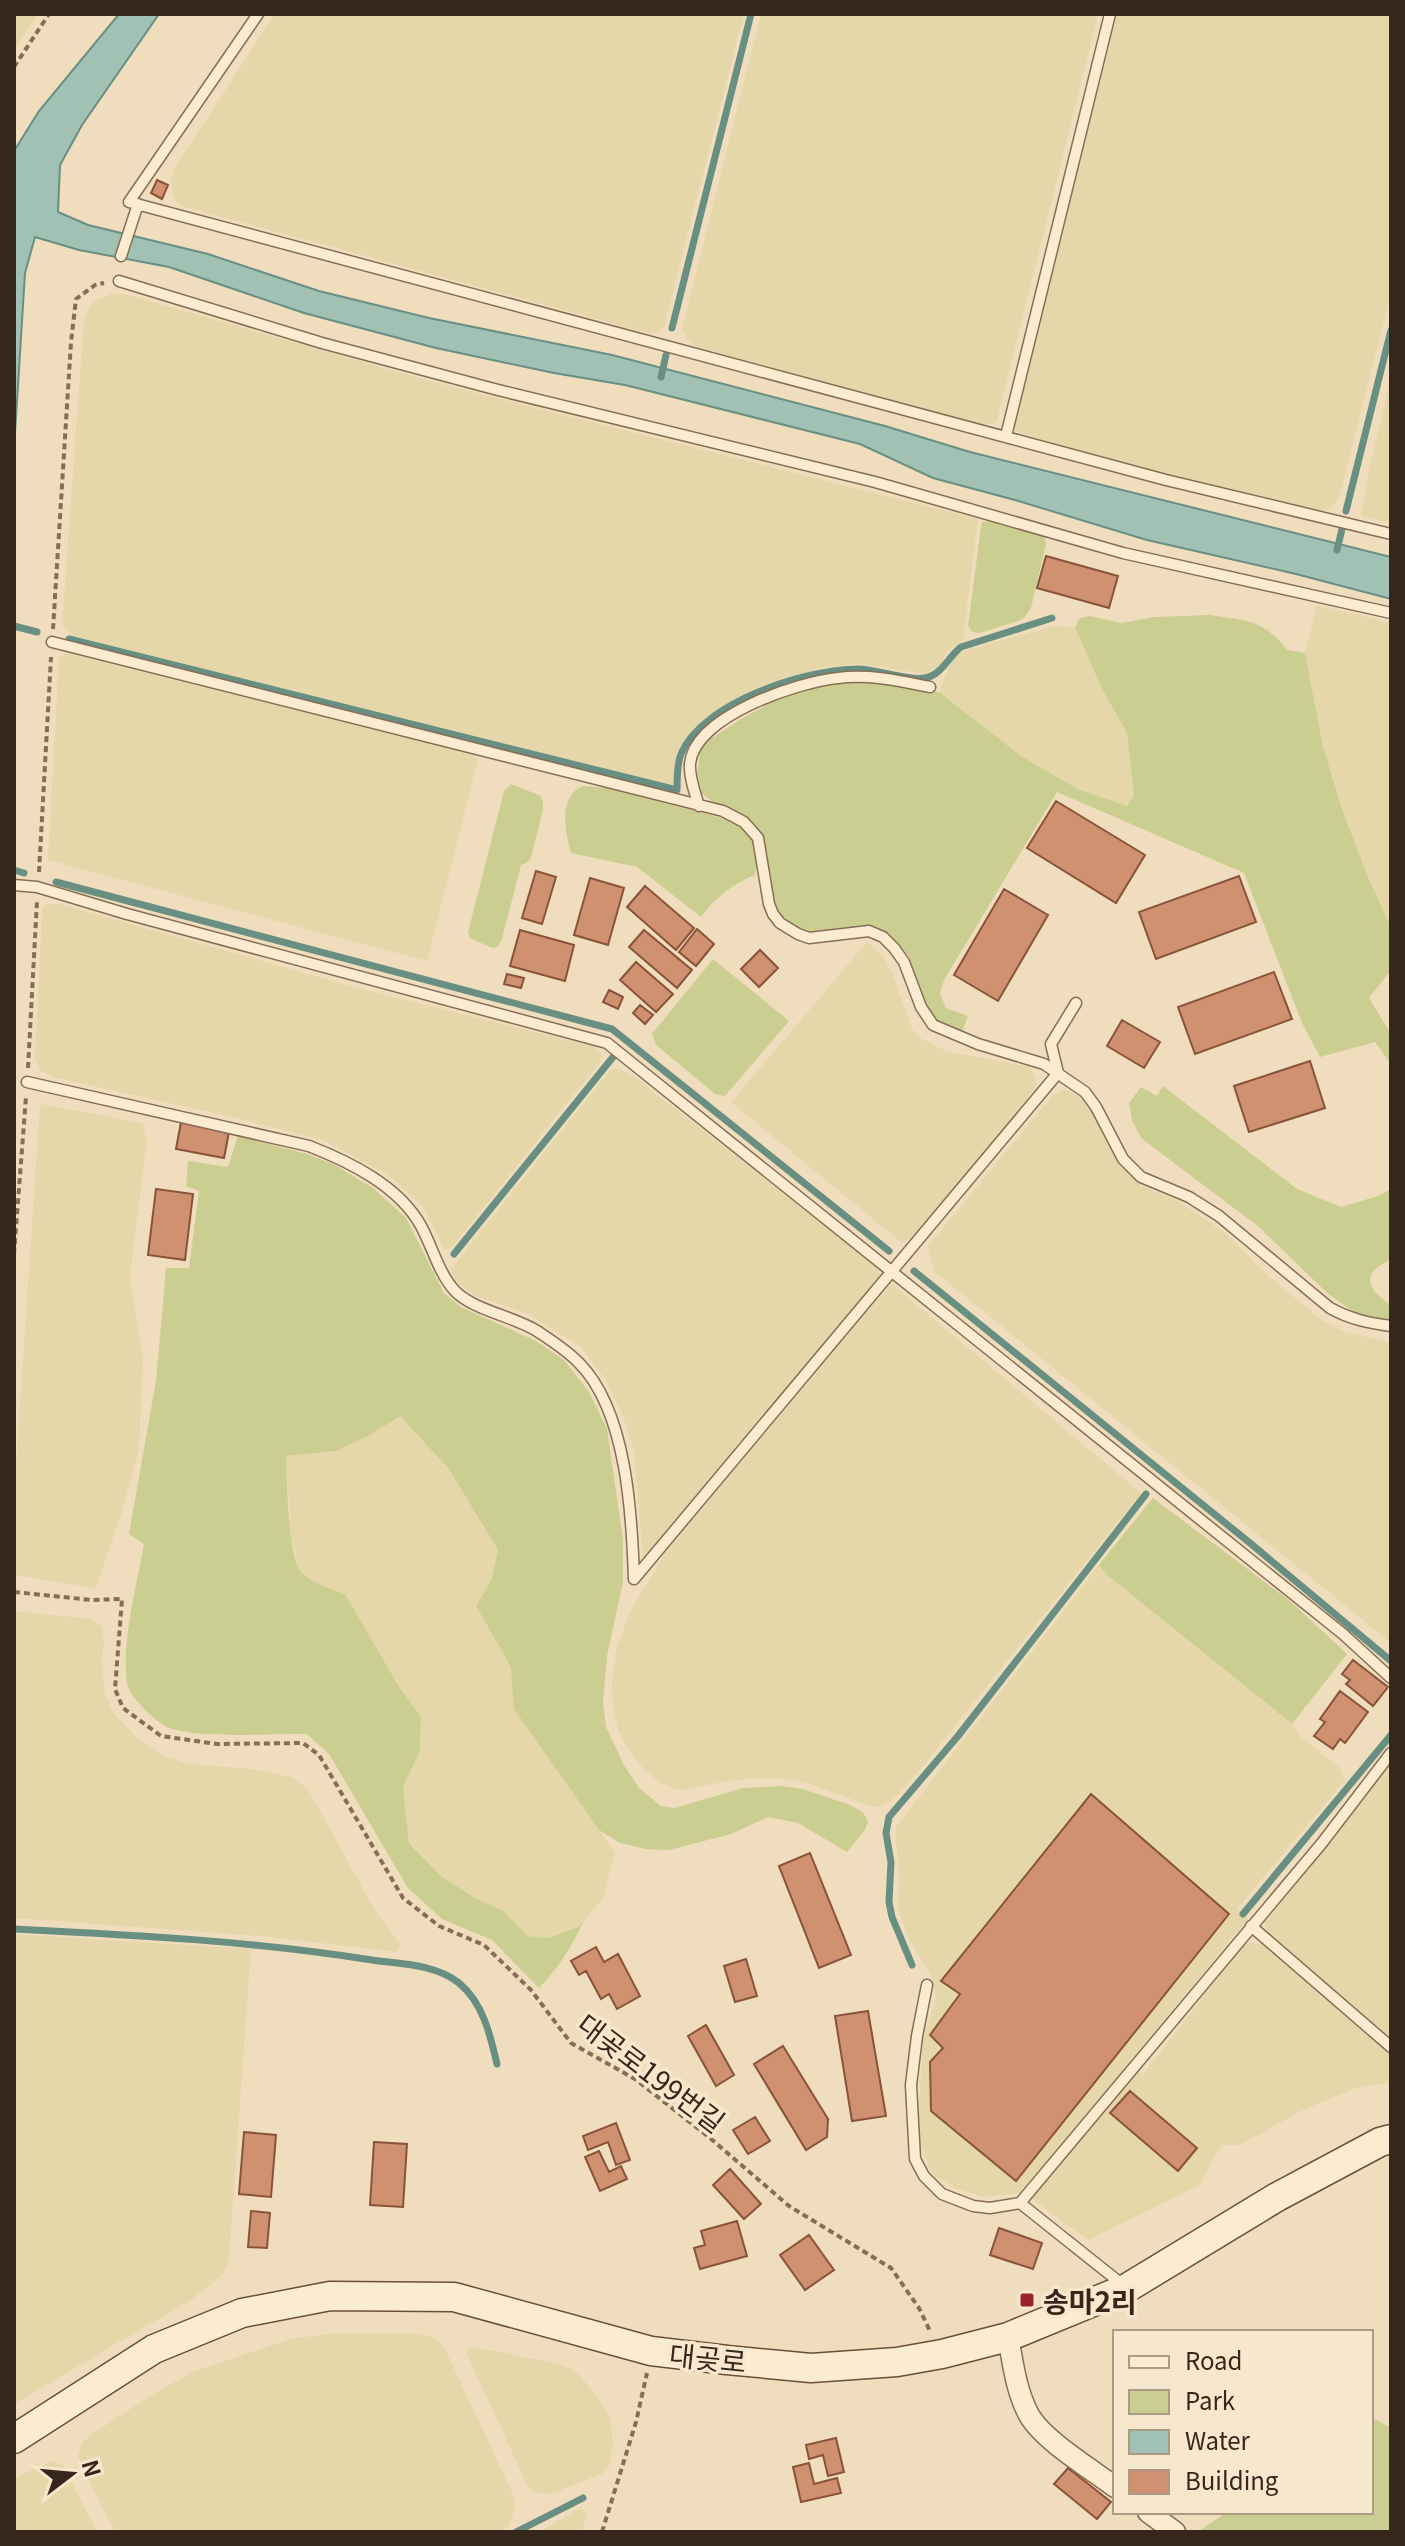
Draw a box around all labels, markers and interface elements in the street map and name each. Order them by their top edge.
street label: 대곶로199번길 [570,2003,734,2141]
place label: 송마2리 [1043,2280,1137,2320]
marker: 송마2리 [1018,2291,1036,2309]
legend [1113,2330,1373,2514]
street label: 대곶로 [667,2333,749,2381]
text: Road [1185,2342,1242,2377]
text: Park [1185,2382,1236,2417]
text: Water [1185,2422,1251,2457]
north arrow [32,2434,112,2514]
text: N [75,2456,111,2480]
text: Building [1185,2462,1279,2497]

